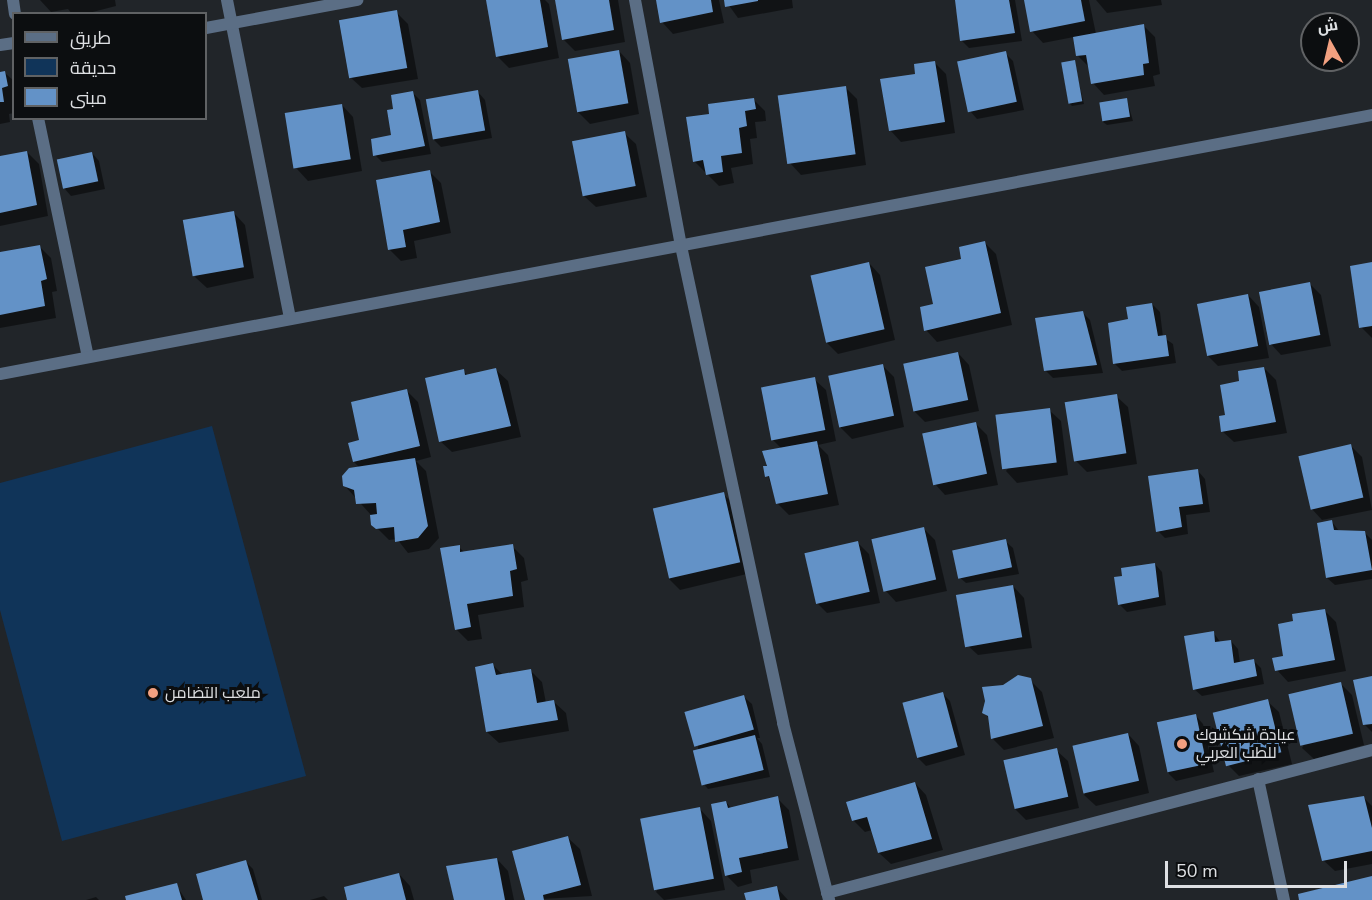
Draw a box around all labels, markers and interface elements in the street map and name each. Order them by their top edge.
legend [12,12,207,120]
north arrow [1300,12,1360,72]
text: ش [1316,14,1339,38]
text: طريق [70,26,111,50]
text: حديقة [70,56,116,80]
text: مبنى [70,86,107,110]
place label: ملعب التضامن [165,683,261,703]
marker: ملعب التضامن [146,686,160,700]
place label: عيادة شكشوك للطب العربي [1196,725,1295,763]
marker: عيادة شكشوك للطب العربي [1173,735,1191,753]
scale bar [1168,849,1350,887]
text: 50 m [1176,859,1218,883]

